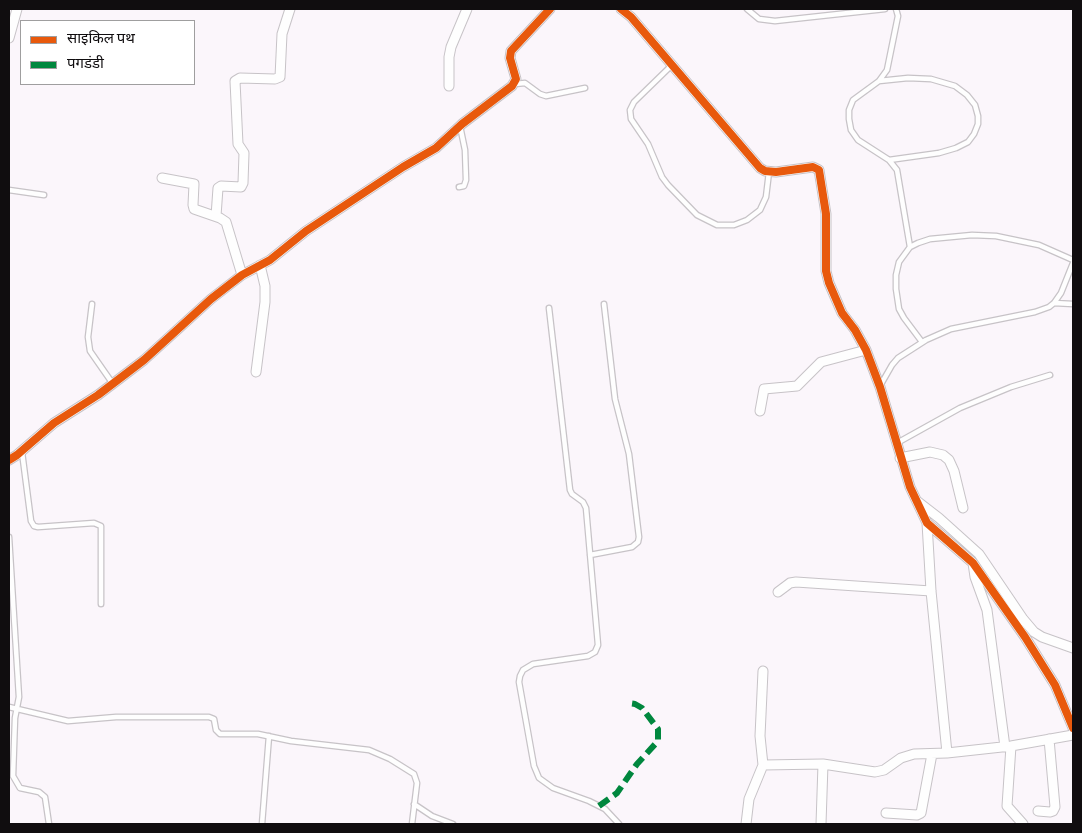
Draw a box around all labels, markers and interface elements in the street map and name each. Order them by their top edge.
legend [20,20,195,85]
text: साइकिल पथ [67,30,135,46]
text: पगडंडी [67,55,104,71]

